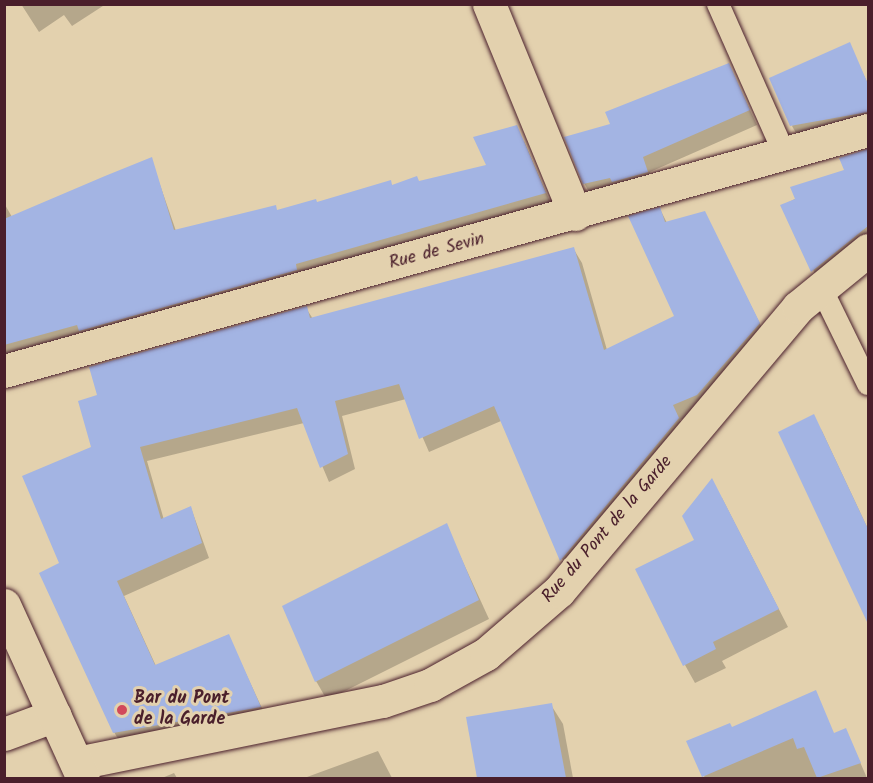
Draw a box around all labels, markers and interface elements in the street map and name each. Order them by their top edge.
street label: Rue de Sevin [387,229,487,275]
street label: Rue du Pont de la Garde [538,452,678,608]
place label: Bar du Pont de la Garde [134,689,229,732]
marker: Bar du Pont de la Garde [115,703,129,717]

